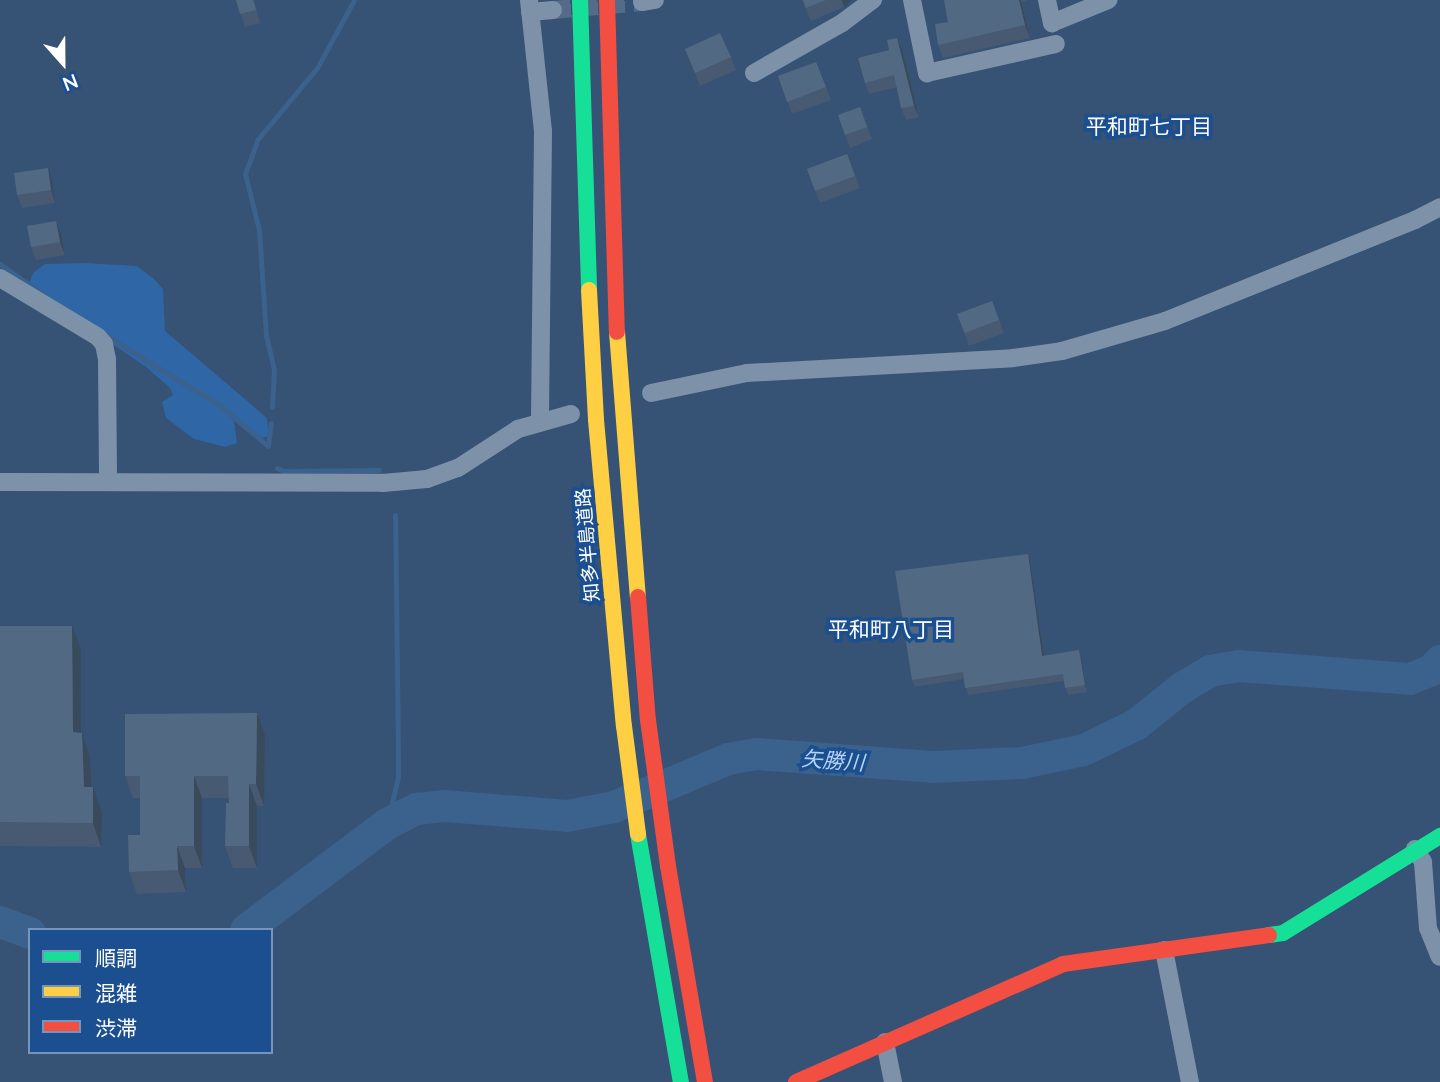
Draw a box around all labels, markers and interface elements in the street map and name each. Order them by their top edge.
north arrow [28,28,98,98]
text: N [60,70,82,96]
district label: 平和町七丁目 [1086,113,1212,139]
street label: 知多半島道路 [571,487,603,603]
district label: 平和町八丁目 [828,616,954,642]
water label: 矢勝川 [801,745,865,775]
legend [28,928,273,1054]
text: 順調 [95,945,137,970]
text: 混雑 [95,980,137,1005]
text: 渋滞 [95,1015,137,1040]

